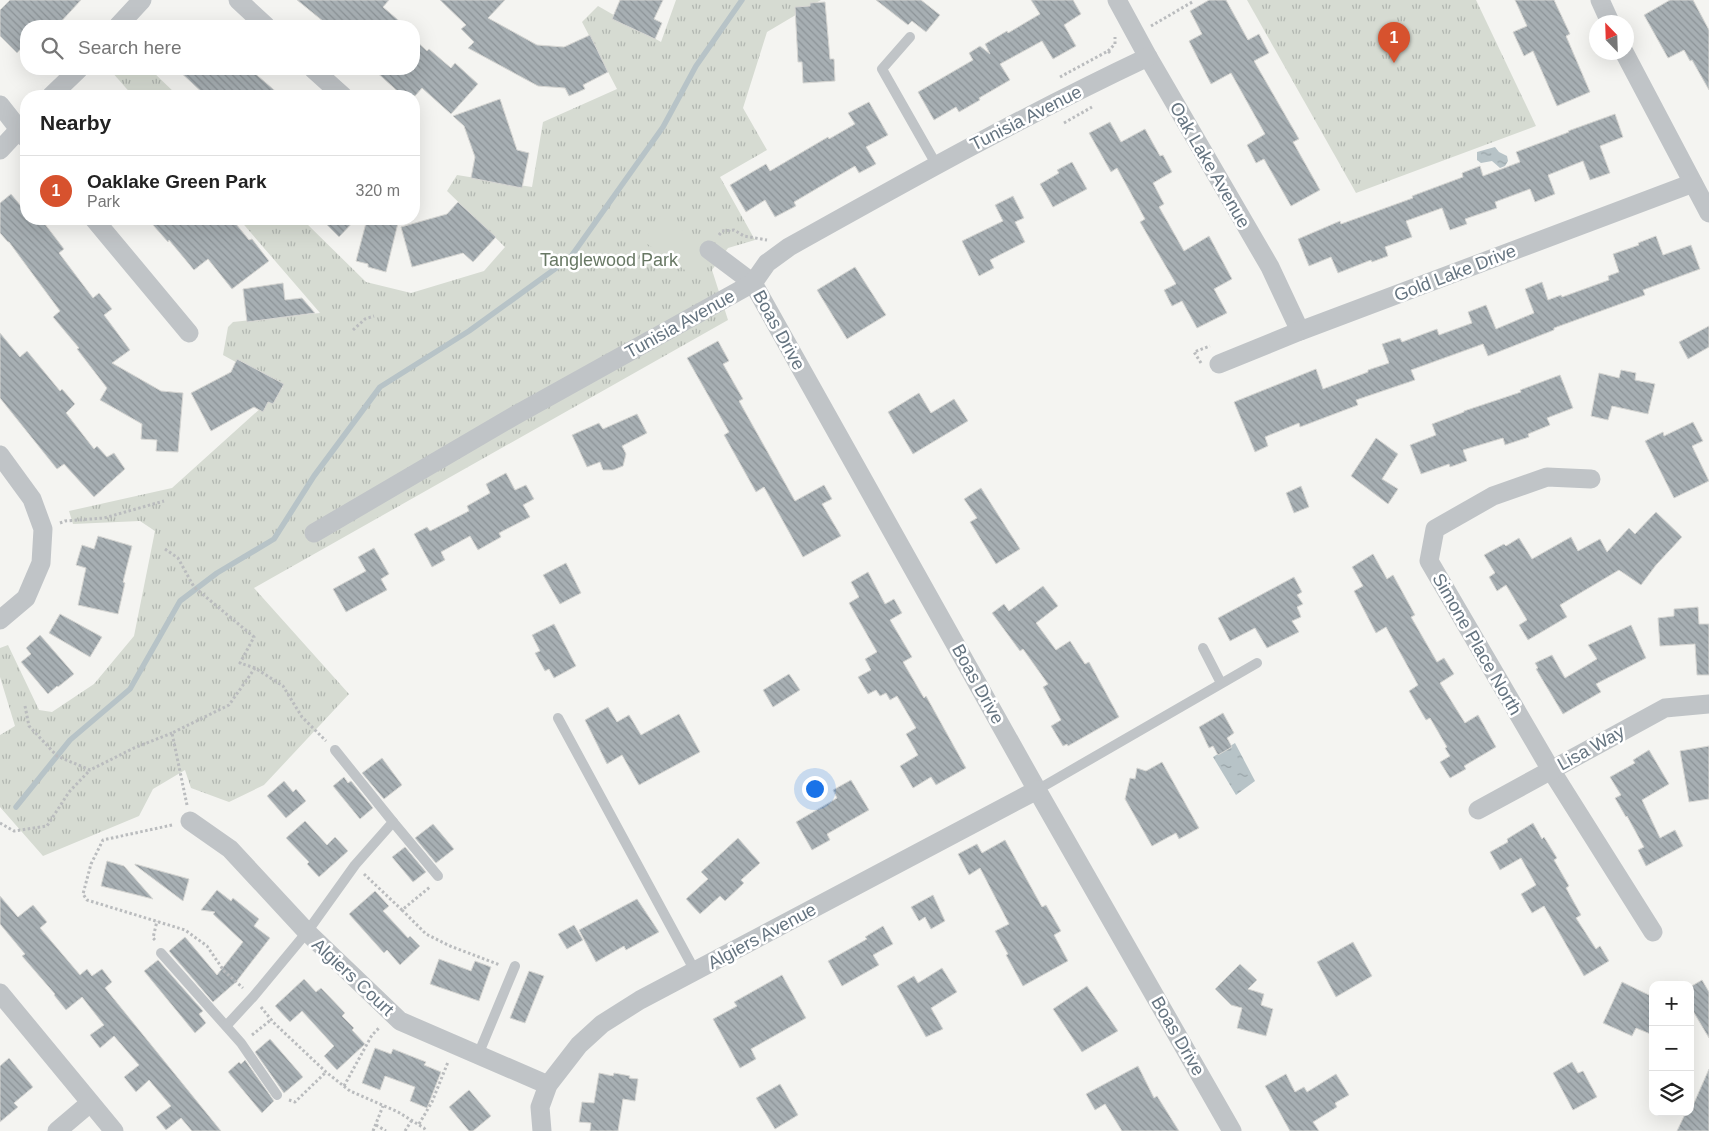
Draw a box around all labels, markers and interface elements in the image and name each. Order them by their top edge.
north arrow [1589,15,1634,60]
search box [20,20,420,75]
pin: 1 [1378,22,1410,63]
icon: search [38,34,66,62]
text: Search here [78,37,182,58]
street label: Tunisia Avenue [967,81,1085,155]
street label: Oak Lake Avenue [1166,99,1254,231]
text: Nearby [40,111,111,134]
text: Oaklake Green Park [87,171,267,192]
text: 1 [52,182,60,199]
text: 320 m [356,182,400,199]
text: Park [87,193,120,210]
street label: Gold Lake Drive [1391,241,1519,305]
park label: Tanglewood Park [540,250,679,270]
street label: Tunisia Avenue [622,286,738,362]
street label: Boas Drive [749,287,809,373]
street label: Simone Place North [1428,570,1526,718]
street label: Boas Drive [948,641,1008,727]
street label: Lisa Way [1554,721,1628,775]
your location [802,776,828,802]
street label: Algiers Avenue [704,899,820,973]
street label: Algiers Court [308,934,398,1020]
map controls [1649,981,1694,1116]
button: + [1649,981,1694,1026]
street label: Boas Drive [1147,993,1209,1079]
button: − [1649,1026,1694,1071]
button: layers [1649,1071,1694,1116]

